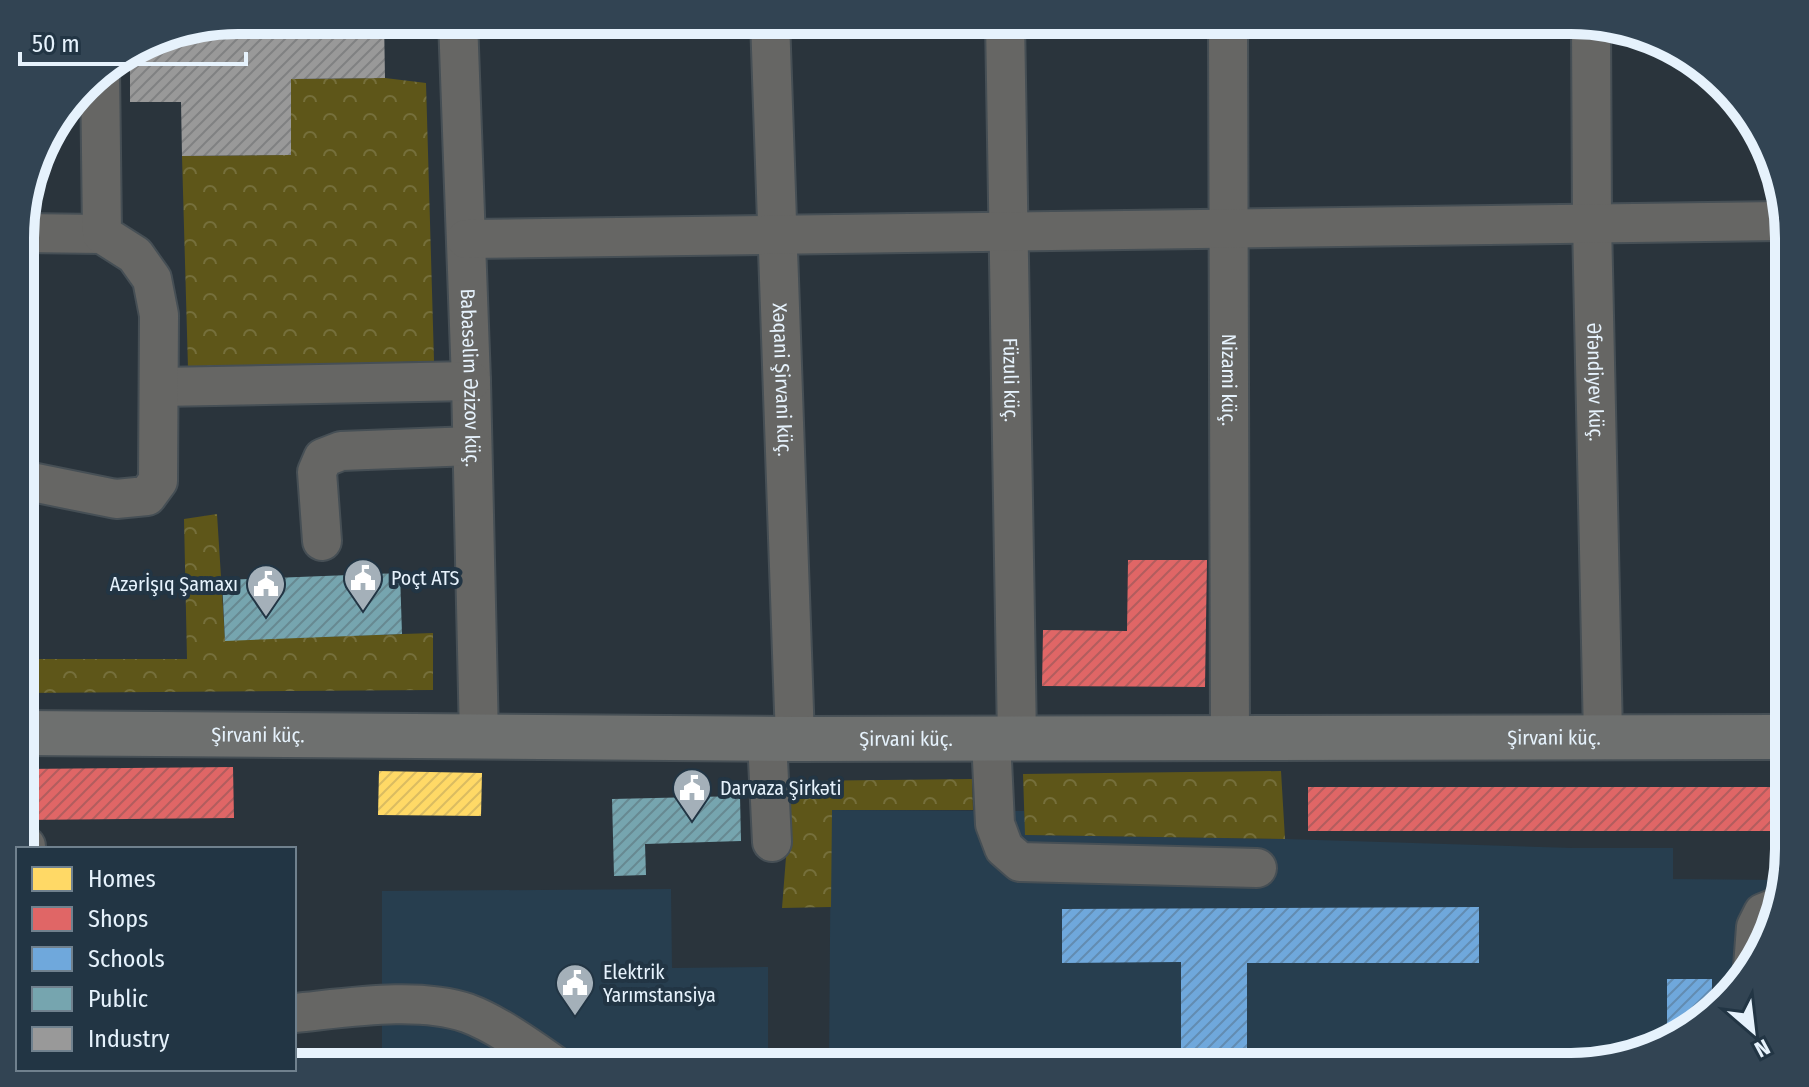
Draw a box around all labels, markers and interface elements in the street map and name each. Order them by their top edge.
scale bar [20,16,246,66]
text: 50 m [32,30,80,58]
street label: Babasəlim Əzizov küç. [456,288,485,467]
street label: Xəqani Şirvani küç. [768,303,797,457]
street label: Əfəndiyev küç. [1582,322,1609,442]
street label: Nizami küç. [1217,334,1241,426]
street label: Füzuli küç. [998,338,1024,422]
public building icon: Poçt ATS [342,557,384,612]
public building icon: Azərİşıq Şamaxı [245,563,287,618]
place label: Poçt ATS [391,566,460,590]
place label: Azərİşıq Şamaxı [110,572,238,597]
street label: Şirvani küç. [211,722,305,748]
street label: Şirvani küç. [1507,725,1601,751]
street label: Şirvani küç. [859,727,953,752]
public building icon: Darvaza Şirkəti [671,767,713,822]
place label: Darvaza Şirkəti [720,776,841,801]
legend [16,847,296,1071]
text: Homes [88,865,156,893]
text: Shops [88,905,148,933]
text: Schools [88,945,165,973]
place label: Elektrik Yarımstansiya [603,960,716,1007]
public building icon: Elektrik Yarımstansiya [554,962,596,1017]
text: Public [88,985,148,1013]
north arrow [1713,991,1793,1071]
text: Industry [88,1025,170,1053]
text: N [1750,1033,1774,1063]

